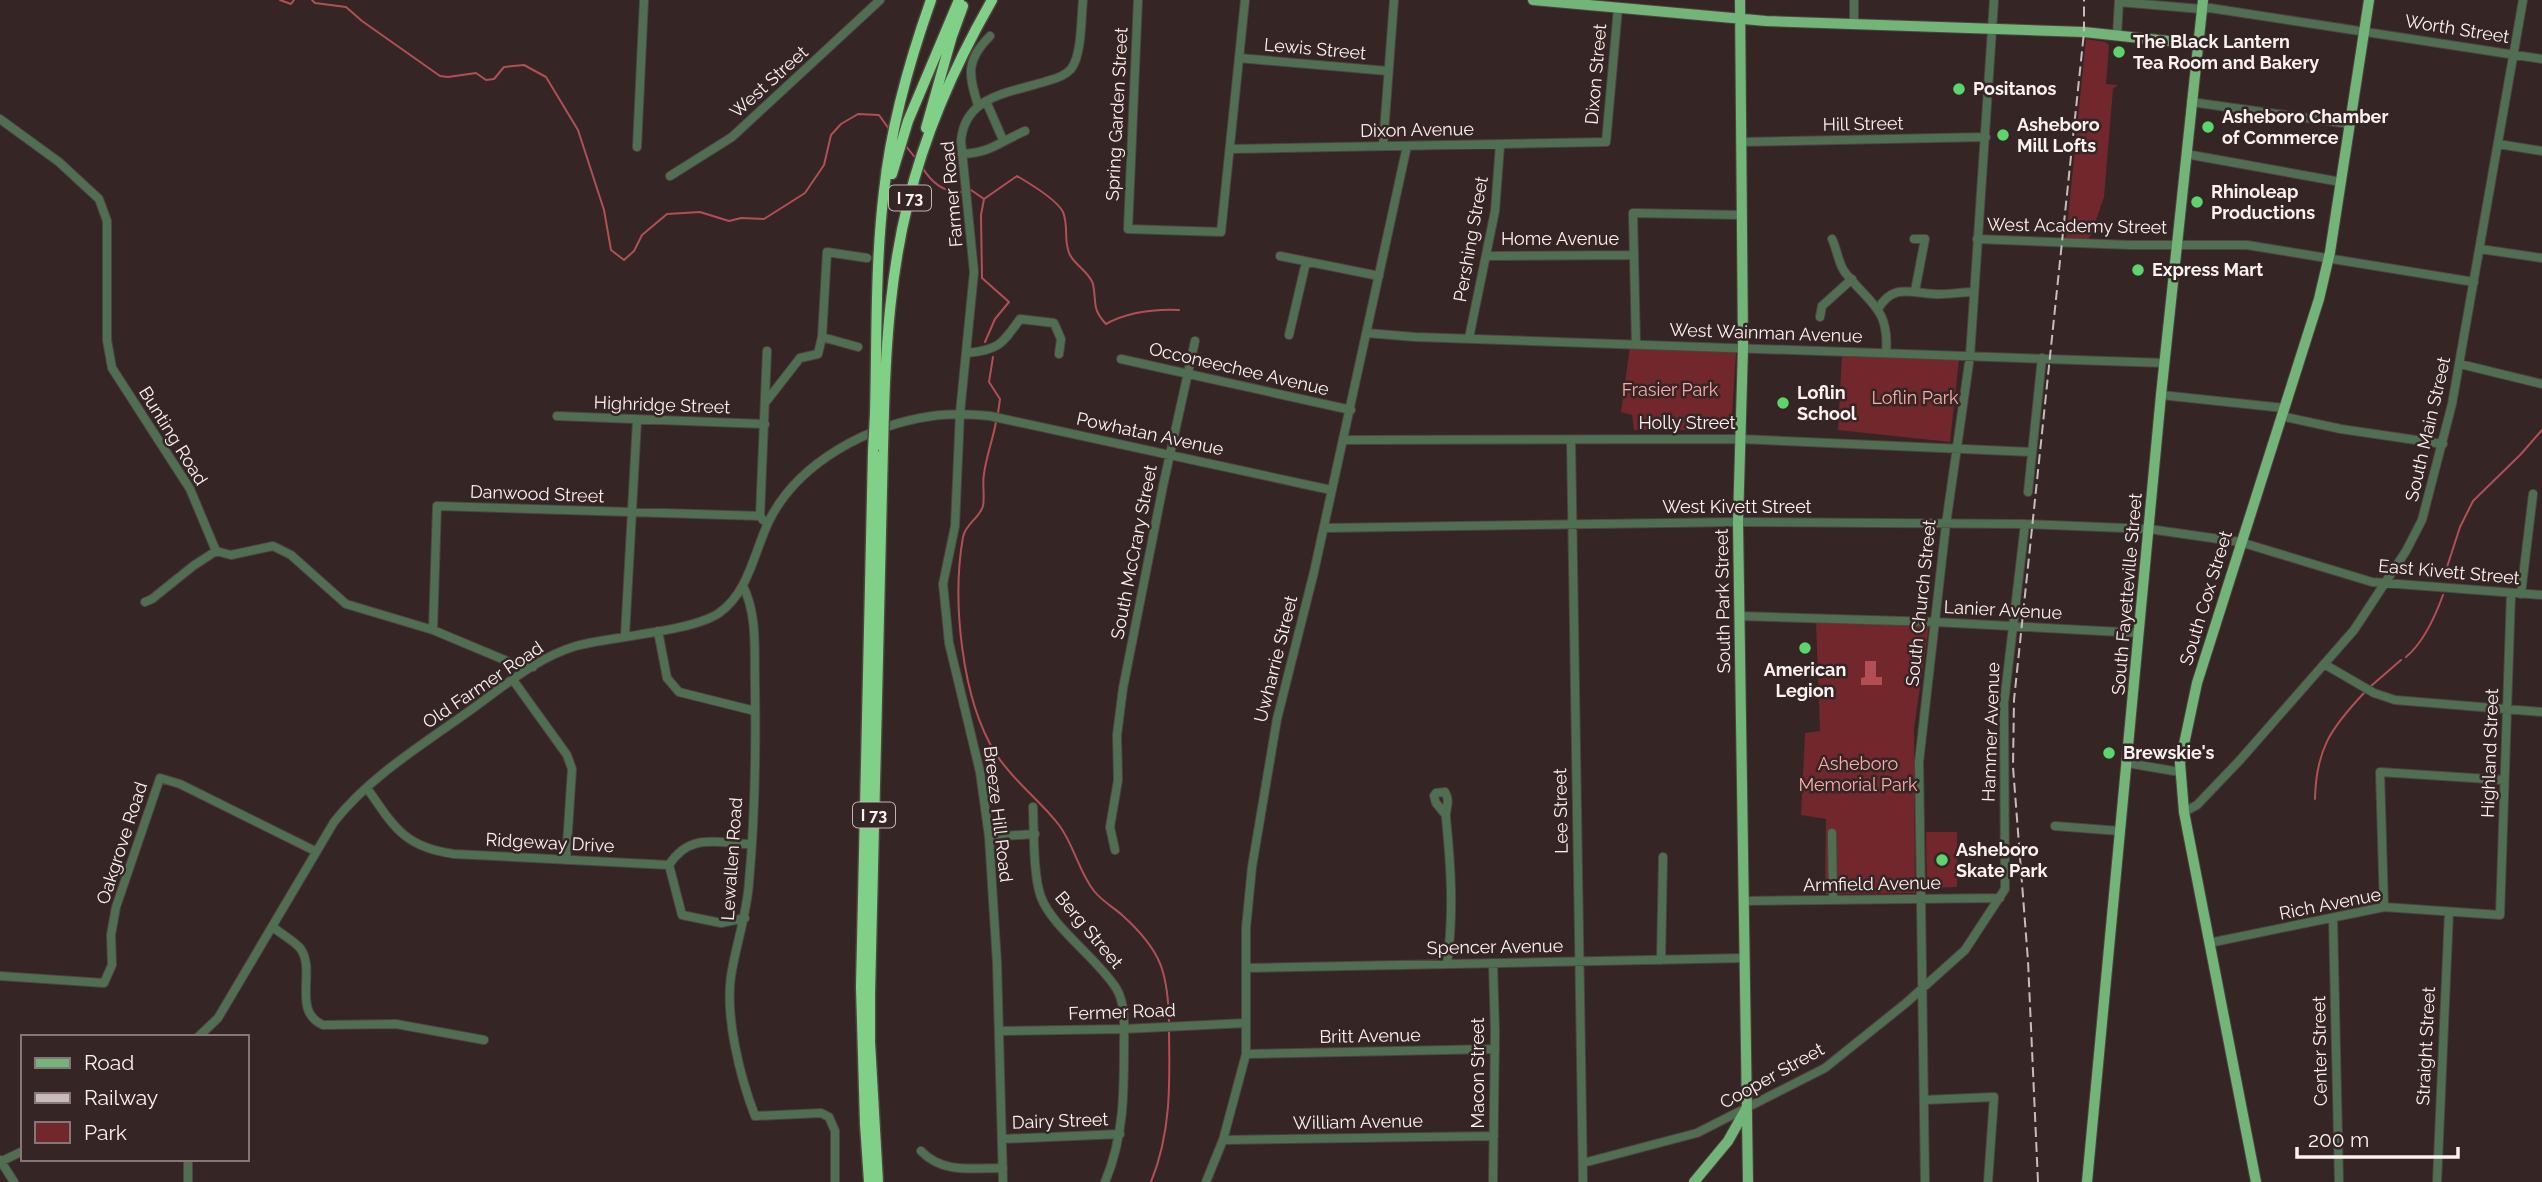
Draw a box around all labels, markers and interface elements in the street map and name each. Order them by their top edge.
street label: Worth Street [2403,10,2511,47]
street label: Dixon Street [1581,23,1610,125]
street label: Spring Garden Street [1101,27,1132,201]
place label: The Black Lantern Tea Room and Bakery [2133,31,2319,73]
street label: Lewis Street [1263,34,1367,63]
street label: West Street [725,41,812,122]
marker: The Black Lantern Tea Room and Bakery [2111,44,2127,60]
place label: Positanos [1973,78,2056,99]
marker: Positanos [1951,81,1967,97]
place label: Asheboro Chamber of Commerce [2222,106,2388,148]
street label: Hill Street [1822,112,1904,135]
place label: Asheboro Mill Lofts [2017,114,2100,156]
street label: Dixon Avenue [1360,118,1475,141]
marker: Asheboro Chamber of Commerce [2200,119,2216,135]
marker: Asheboro Mill Lofts [1995,127,2011,143]
street label: Farmer Road [936,140,967,248]
street label: Pershing Street [1449,174,1492,303]
place label: Rhinoleap Productions [2211,181,2315,223]
road number: I 73 [889,186,931,210]
marker: Rhinoleap Productions [2189,194,2205,210]
street label: West Academy Street [1987,213,2167,238]
street label: Home Avenue [1501,228,1619,249]
place label: Express Mart [2152,259,2263,280]
marker: Express Mart [2130,262,2146,278]
street label: West Wainman Avenue [1669,319,1863,346]
street label: Occoneechee Avenue [1147,338,1332,400]
street label: South Main Street [2401,354,2454,503]
park label: Frasier Park [1622,379,1719,400]
place label: Loflin School [1797,382,1857,424]
street label: Bunting Road [135,383,212,489]
park label: Loflin Park [1871,387,1959,408]
street label: Highridge Street [593,392,731,417]
marker: Loflin School [1775,395,1791,411]
street label: Powhatan Avenue [1075,408,1226,459]
street label: Holly Street [1638,412,1736,433]
street label: South McCrary Street [1106,463,1161,641]
street label: Danwood Street [470,481,605,506]
street label: South Fayetteville Street [2107,492,2146,696]
street label: West Kivett Street [1662,496,1812,517]
street label: South Church Street [1901,518,1940,688]
street label: South Park Street [1711,528,1734,674]
street label: South Cox Street [2175,528,2236,668]
street label: East Kivett Street [2377,555,2521,588]
street label: Uwharrie Street [1250,593,1301,725]
street label: Lanier Avenue [1943,596,2063,623]
street label: Old Farmer Road [419,637,547,733]
marker: American Legion [1797,640,1813,656]
place label: American Legion [1764,659,1846,701]
street label: Hammer Avenue [1978,661,2003,802]
street label: Highland Street [2477,688,2502,818]
place label: Brewskie's [2123,742,2215,763]
street label: Breeze Hill Road [980,745,1017,883]
marker: Brewskie's [2101,745,2117,761]
park label: Asheboro Memorial Park [1798,753,1918,795]
street label: Lee Street [1549,768,1572,854]
street label: Oakgrove Road [92,779,151,907]
street label: Lewallen Road [717,797,746,921]
road number: I 73 [853,802,895,828]
street label: Ridgeway Drive [485,829,615,856]
place label: Asheboro Skate Park [1956,839,2048,881]
marker: Asheboro Skate Park [1934,852,1950,868]
street label: Armfield Avenue [1803,872,1942,895]
street label: Rich Avenue [2277,883,2383,924]
street label: Berg Street [1051,887,1128,973]
street label: Spencer Avenue [1427,935,1564,958]
street label: Straight Street [2412,986,2439,1106]
street label: Center Street [2308,996,2331,1106]
street label: Fermer Road [1068,999,1176,1024]
street label: Macon Street [1467,1018,1488,1129]
street label: Britt Avenue [1319,1024,1421,1047]
legend [21,1035,248,1161]
street label: Cooper Street [1716,1038,1828,1113]
text: Road [84,1050,134,1075]
text: Railway [84,1085,158,1110]
street label: Dairy Street [1011,1108,1109,1133]
street label: William Avenue [1293,1110,1424,1133]
scale bar [2297,1116,2458,1160]
text: Park [84,1120,127,1145]
text: 200 m [2308,1127,2369,1152]

